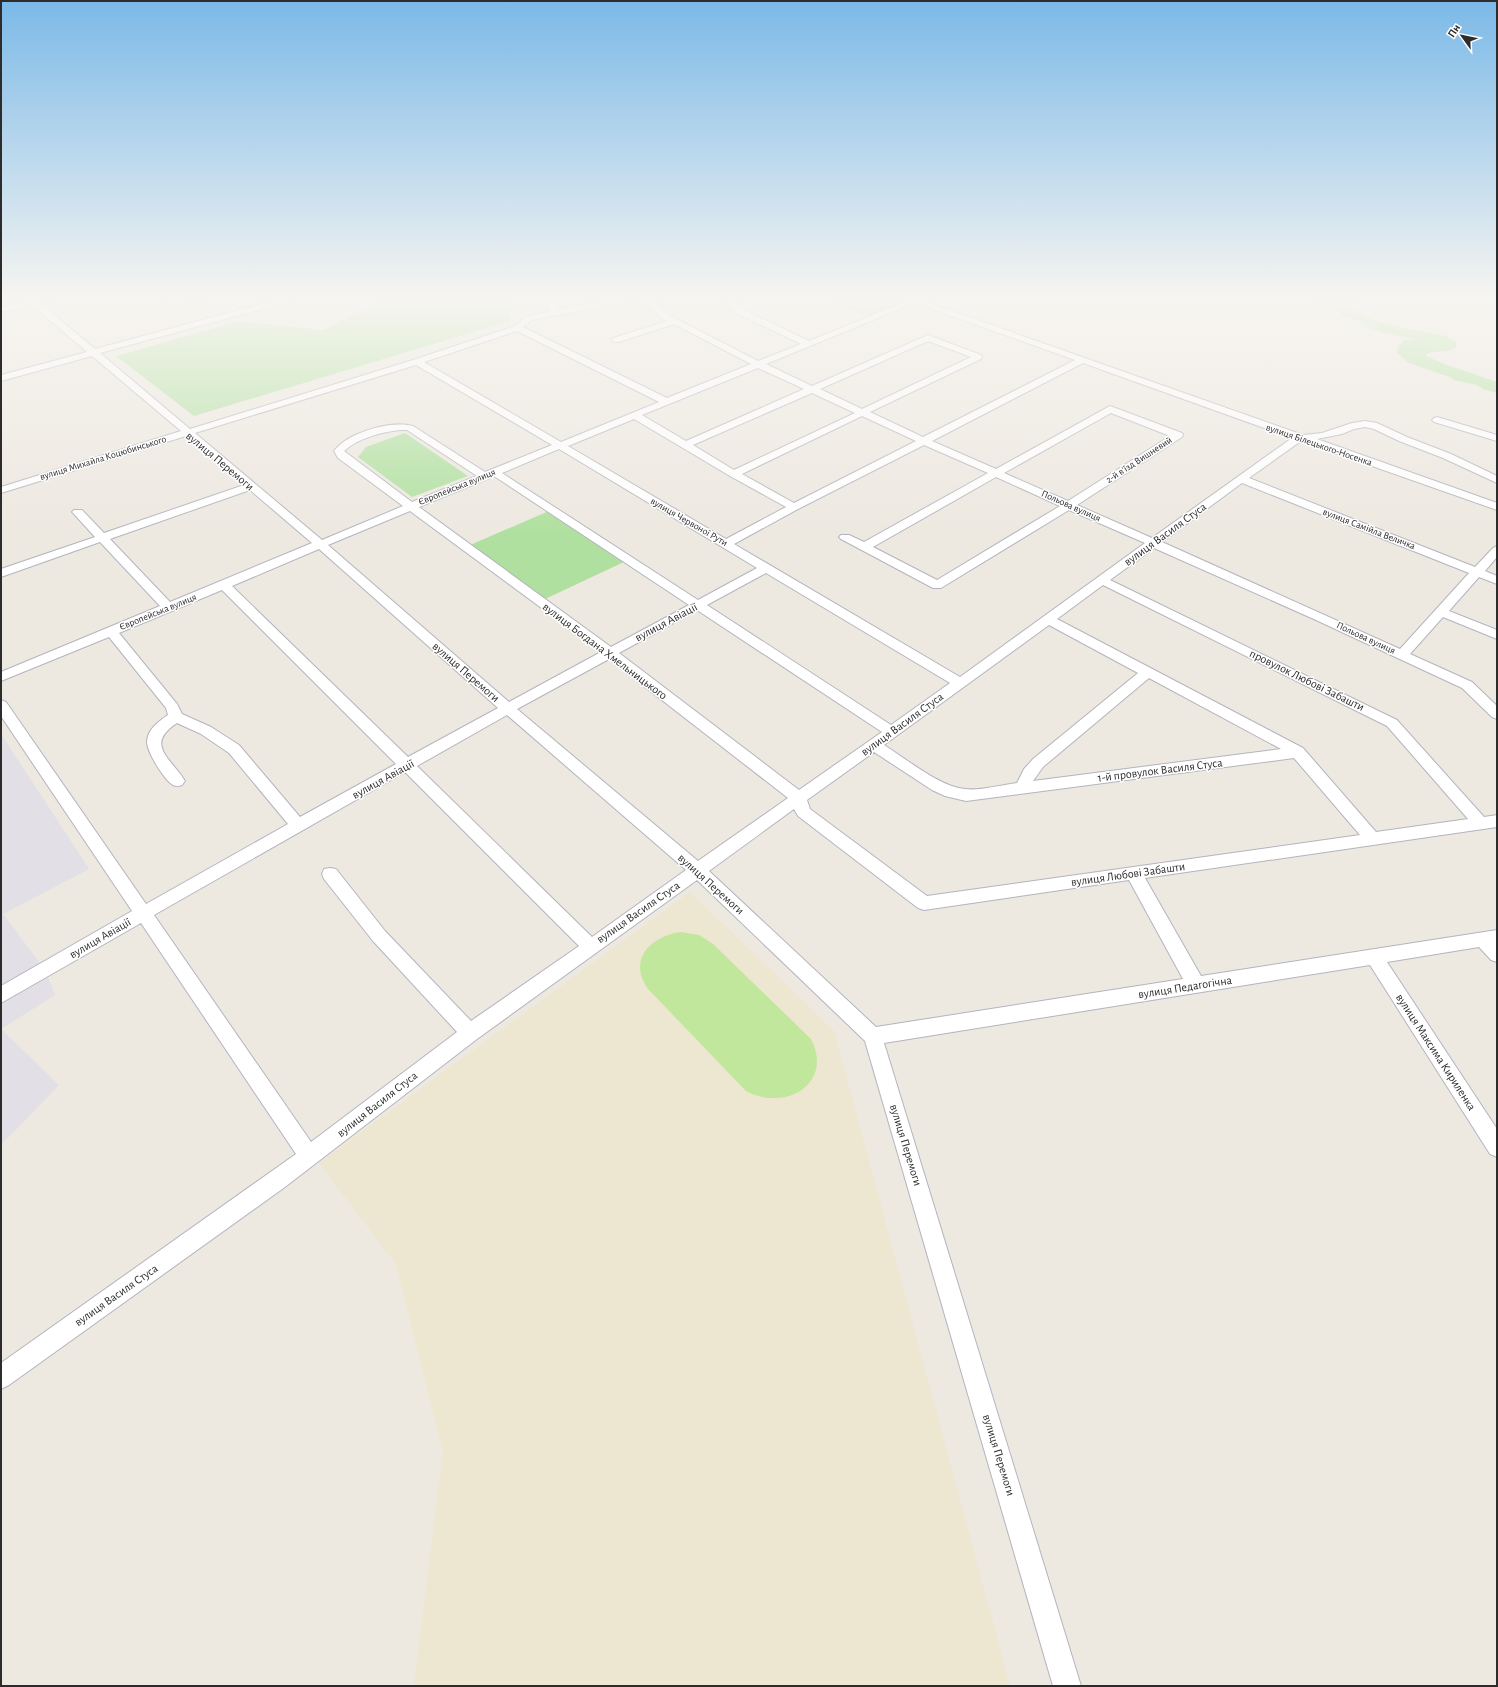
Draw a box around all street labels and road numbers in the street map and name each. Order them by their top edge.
street label: вулиця Білецького-Носенка [1265,422,1374,468]
street label: вулиця Перемоги [183,429,256,494]
street label: вулиця Михайла Коцюбинського [39,434,168,482]
street label: 2-й вʼїзд Вишневий [1104,435,1174,485]
street label: Європейська вулиця [417,467,497,507]
street label: Польова вулиця [1040,488,1102,524]
street label: вулиця Червоної Рути [649,496,729,548]
street label: вулиця Василя Стуса [1122,500,1209,569]
street label: вулиця Самійла Величка [1321,507,1417,551]
street label: Європейська вулиця [118,592,198,632]
street label: вулиця Богдана Хмельницького [540,600,670,703]
street label: вулиця Авіації [633,601,700,644]
street label: Польова вулиця [1335,620,1397,656]
street label: вулиця Перемоги [430,640,502,705]
street label: провулок Любові Забашти [1247,647,1366,714]
street label: вулиця Василя Стуса [859,690,946,759]
street label: 1-й провулок Василя Стуса [1097,756,1224,785]
street label: вулиця Авіації [350,757,417,802]
street label: вулиця Перемоги [675,851,746,917]
street label: вулиця Любові Забашти [1070,860,1186,889]
street label: вулиця Василя Стуса [594,879,683,946]
street label: вулиця Авіації [67,916,133,961]
street label: вулиця Педагогічна [1137,974,1233,1001]
street label: вулиця Максима Кириленка [1393,992,1478,1113]
street label: вулиця Василя Стуса [334,1069,421,1140]
street label: вулиця Перемоги [887,1103,924,1187]
street label: вулиця Василя Стуса [72,1262,161,1329]
street label: вулиця Перемоги [980,1413,1017,1497]

